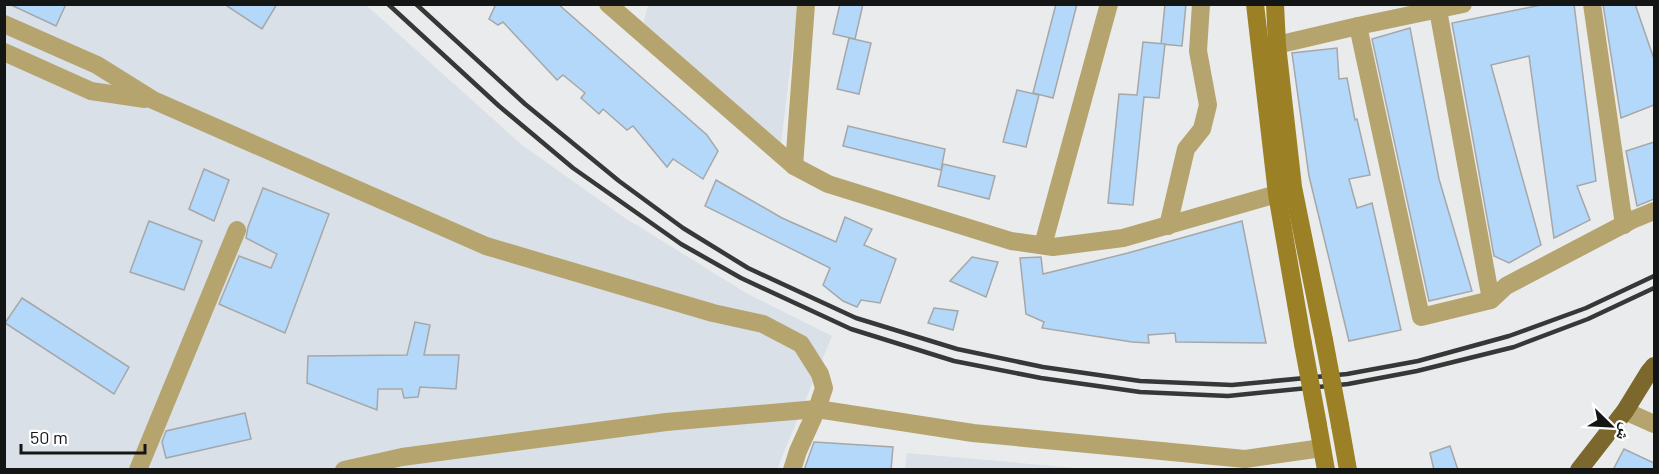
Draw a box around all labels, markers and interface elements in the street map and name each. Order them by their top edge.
north arrow [1581,396,1641,456]
scale bar [21,417,146,455]
text: ش [1612,420,1637,444]
text: 50 m [30,426,68,448]

